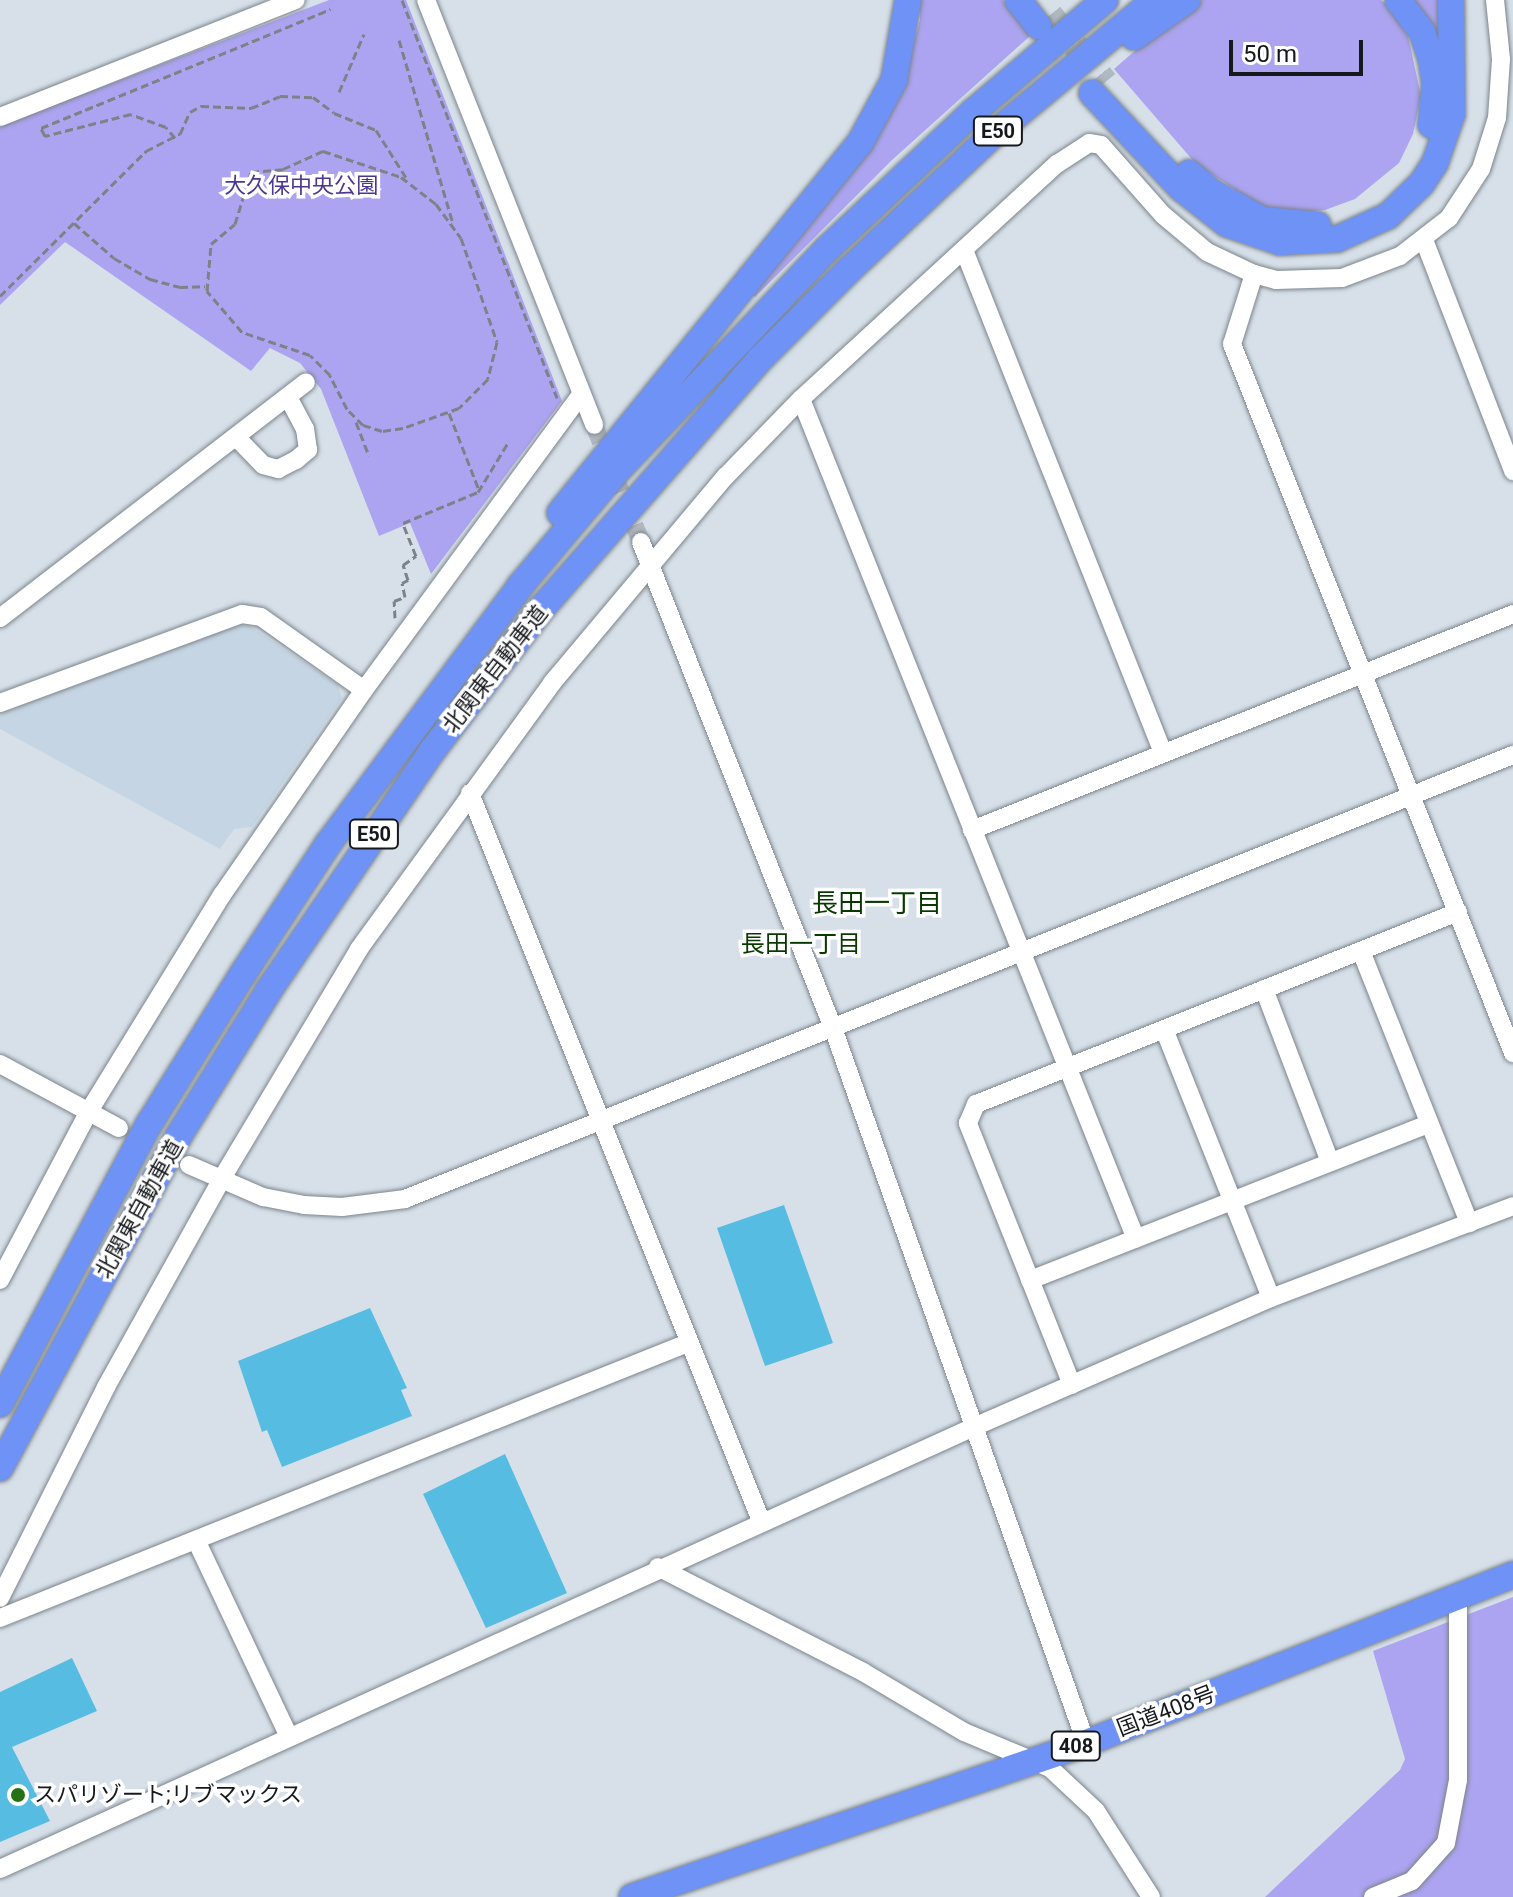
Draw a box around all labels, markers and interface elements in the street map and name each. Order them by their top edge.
scale bar [1233,24,1367,74]
text: 50 m [1243,40,1297,68]
road number: E50 [972,115,1024,147]
park label: 大久保中央公園 [224,173,378,199]
street label: 北関東自動車道 [437,600,553,738]
road number: E50 [348,818,400,850]
district label: 長田一丁目 [812,888,942,920]
district label: 長田一丁目 [741,931,861,959]
street label: 北関東自動車道 [90,1135,188,1283]
street label: 国道408号 [1113,1680,1219,1742]
road number: 408 [1050,1730,1102,1762]
place label: スパリゾート;リブマックス [34,1782,303,1808]
marker: スパリゾート;リブマックス [9,1786,27,1804]

